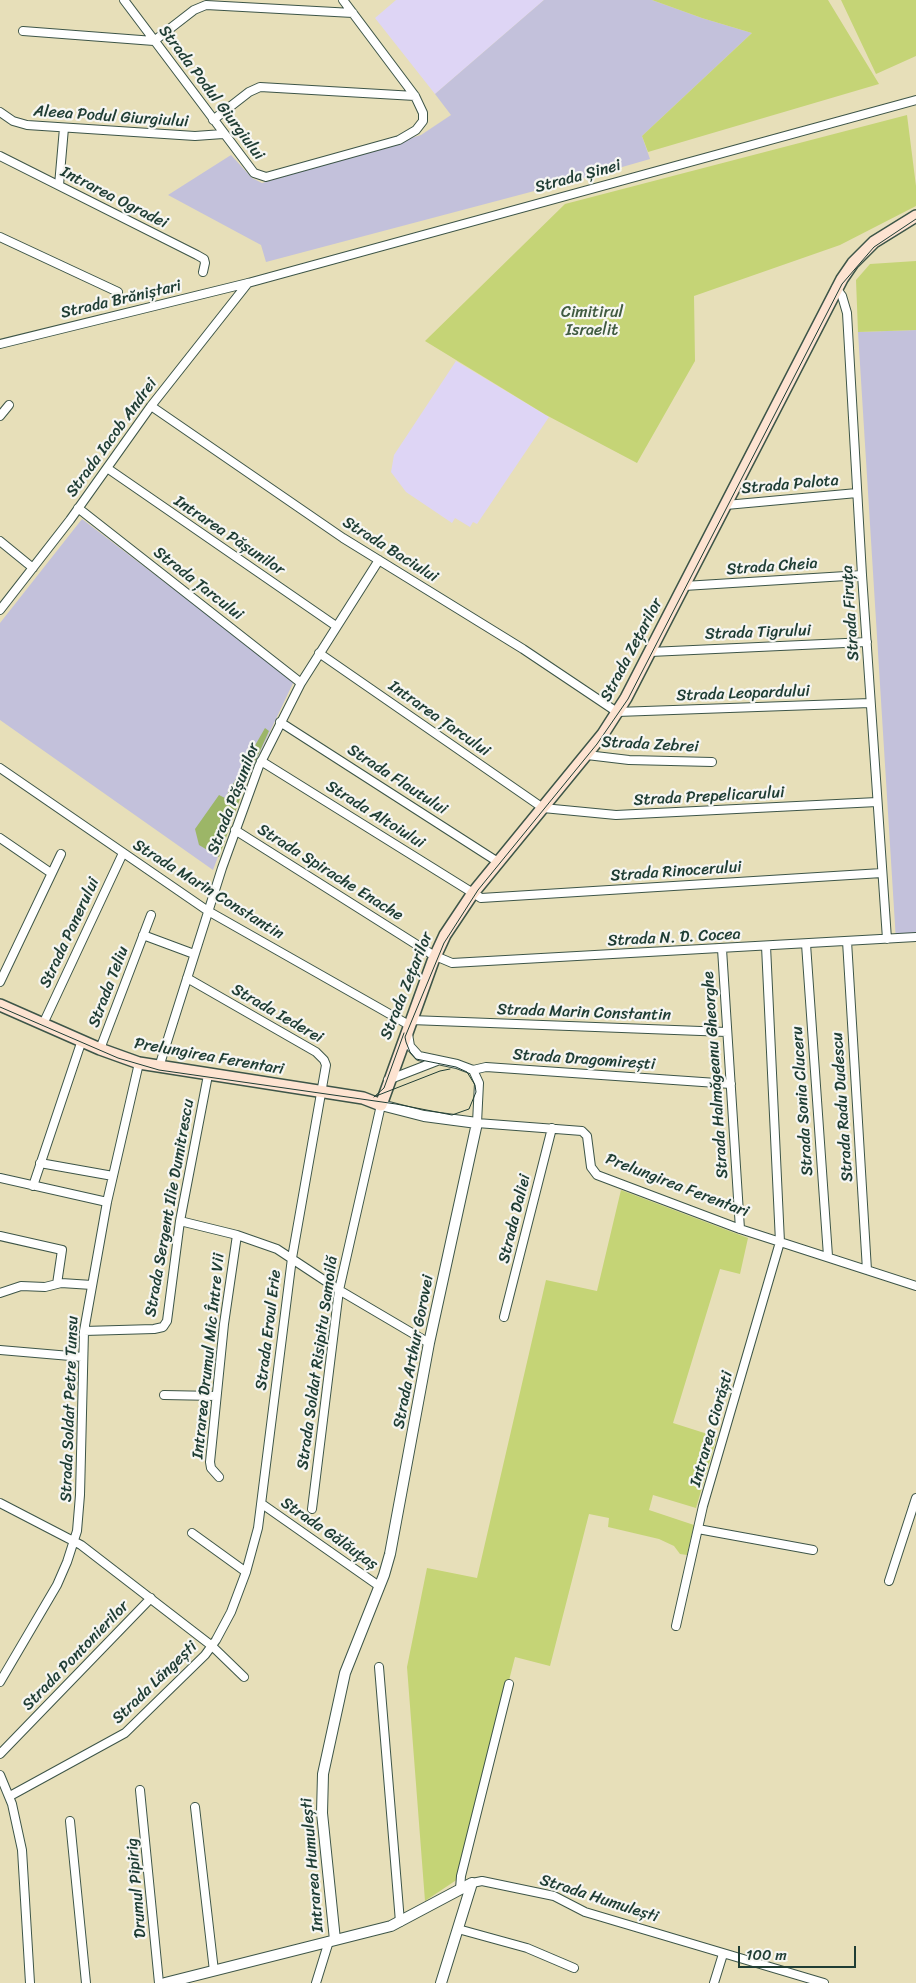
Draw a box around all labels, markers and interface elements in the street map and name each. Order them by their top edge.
street label: Strada Podul Giurgiului [154,22,268,164]
street label: Aleea Podul Giurgiului [33,102,189,132]
street label: Strada Șinei [533,156,623,198]
street label: Intrarea Ogradei [57,163,171,233]
street label: Strada Brăniștari [59,277,183,323]
park label: Cimitirul Israelit [561,303,623,341]
street label: Strada Iacob Andrei [62,375,162,501]
street label: Strada Palota [740,471,840,499]
street label: Intrarea Pășunilor [170,492,288,580]
street label: Strada Baciului [339,513,441,587]
street label: Strada Țarcului [149,543,247,625]
street label: Strada Cheia [726,554,818,580]
street label: Strada Firuța [838,565,864,661]
street label: Strada Zețarilor [597,595,667,705]
street label: Strada Tigrului [705,622,811,644]
street label: Intrarea Țarcului [384,677,494,761]
street label: Strada Leopardului [676,682,810,706]
street label: Strada Zebrei [601,733,699,757]
street label: Strada Pășunilor [204,740,264,858]
street label: Strada Flautului [343,741,451,819]
street label: Strada Altoiului [322,777,428,853]
street label: Strada Prepelicarului [633,783,785,811]
street label: Strada Spirache Enache [254,820,406,926]
street label: Strada Marin Constantin [129,836,287,944]
street label: Strada Rinocerului [610,858,742,886]
street label: Strada Panerului [36,875,104,991]
street label: Strada N. D. Cocea [607,925,741,951]
street label: Strada Zețarilor [377,929,437,1043]
street label: Strada Teliu [85,944,133,1030]
street label: Strada Halmăgeanu Gheorghe [699,971,733,1179]
street label: Strada Iederei [228,980,326,1048]
street label: Strada Marin Constantin [497,1000,671,1026]
street label: Strada Sonia Cluceru [788,1025,818,1177]
street label: Strada Radu Dudescu [828,1032,858,1182]
street label: Prelungirea Ferentari [133,1034,285,1080]
street label: Strada Dragomirești [512,1045,656,1075]
street label: Strada Sergent Ilie Dumitrescu [141,1098,199,1318]
street label: Prelungirea Ferentari [603,1150,751,1222]
street label: Strada Daliei [495,1173,535,1265]
street label: Intrarea Drumul Mic Între Vii [189,1252,229,1460]
street label: Strada Soldat Risipitu Samoilă [293,1255,343,1471]
street label: Strada Eroul Erie [252,1269,286,1391]
street label: Strada Arthur Gorovei [390,1273,438,1431]
street label: Strada Soldat Petre Tunsu [57,1315,83,1503]
street label: Intrarea Ciorăști [686,1369,738,1489]
street label: Strada Gălăuțaș [277,1493,381,1575]
street label: Strada Pontonierilor [19,1597,133,1715]
street label: Strada Lăngești [108,1638,202,1728]
street label: Intrarea Humulești [298,1797,328,1933]
street label: Drumul Pipirig [123,1837,151,1939]
street label: Strada Humulești [537,1871,661,1927]
scale bar [741,1936,858,1968]
text: 100 m [746,1942,787,1968]

